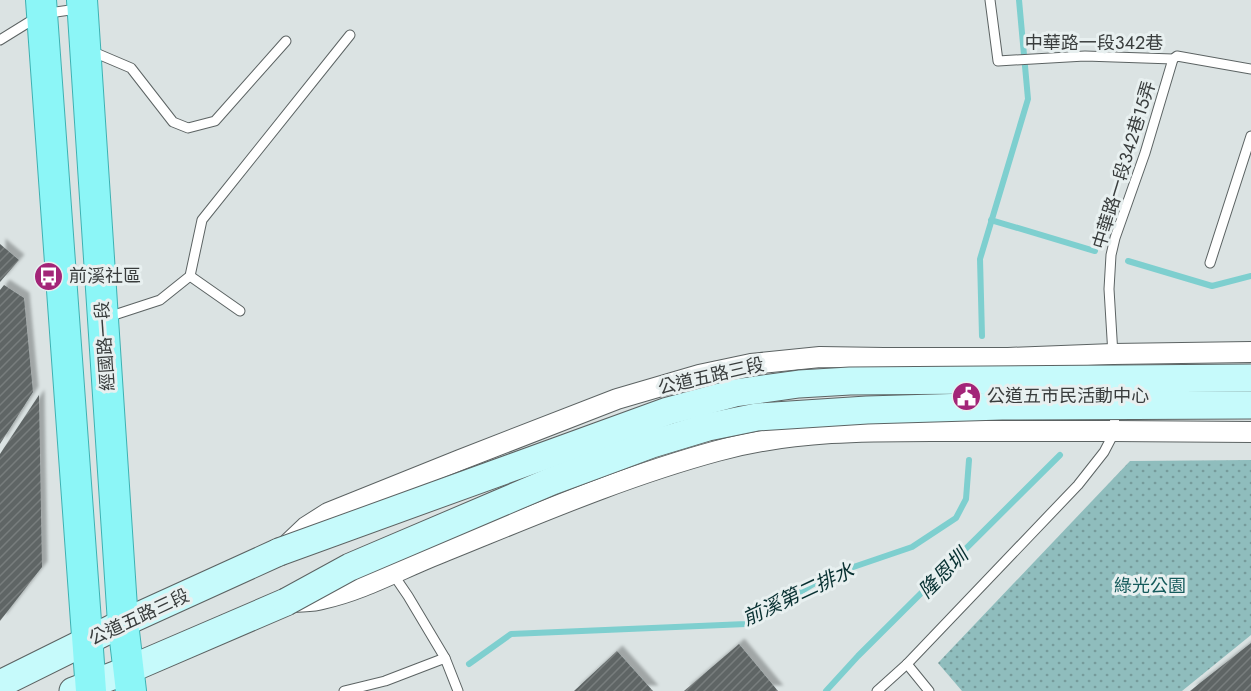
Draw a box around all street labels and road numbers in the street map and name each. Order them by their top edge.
street label: 中華路一段342巷 [1025,30,1163,56]
street label: 中華路一段342巷15弄 [1086,78,1162,252]
street label: 經國路一段 [89,300,121,392]
street label: 公道五路三段 [655,351,767,401]
street label: 公道五路三段 [85,582,193,652]

